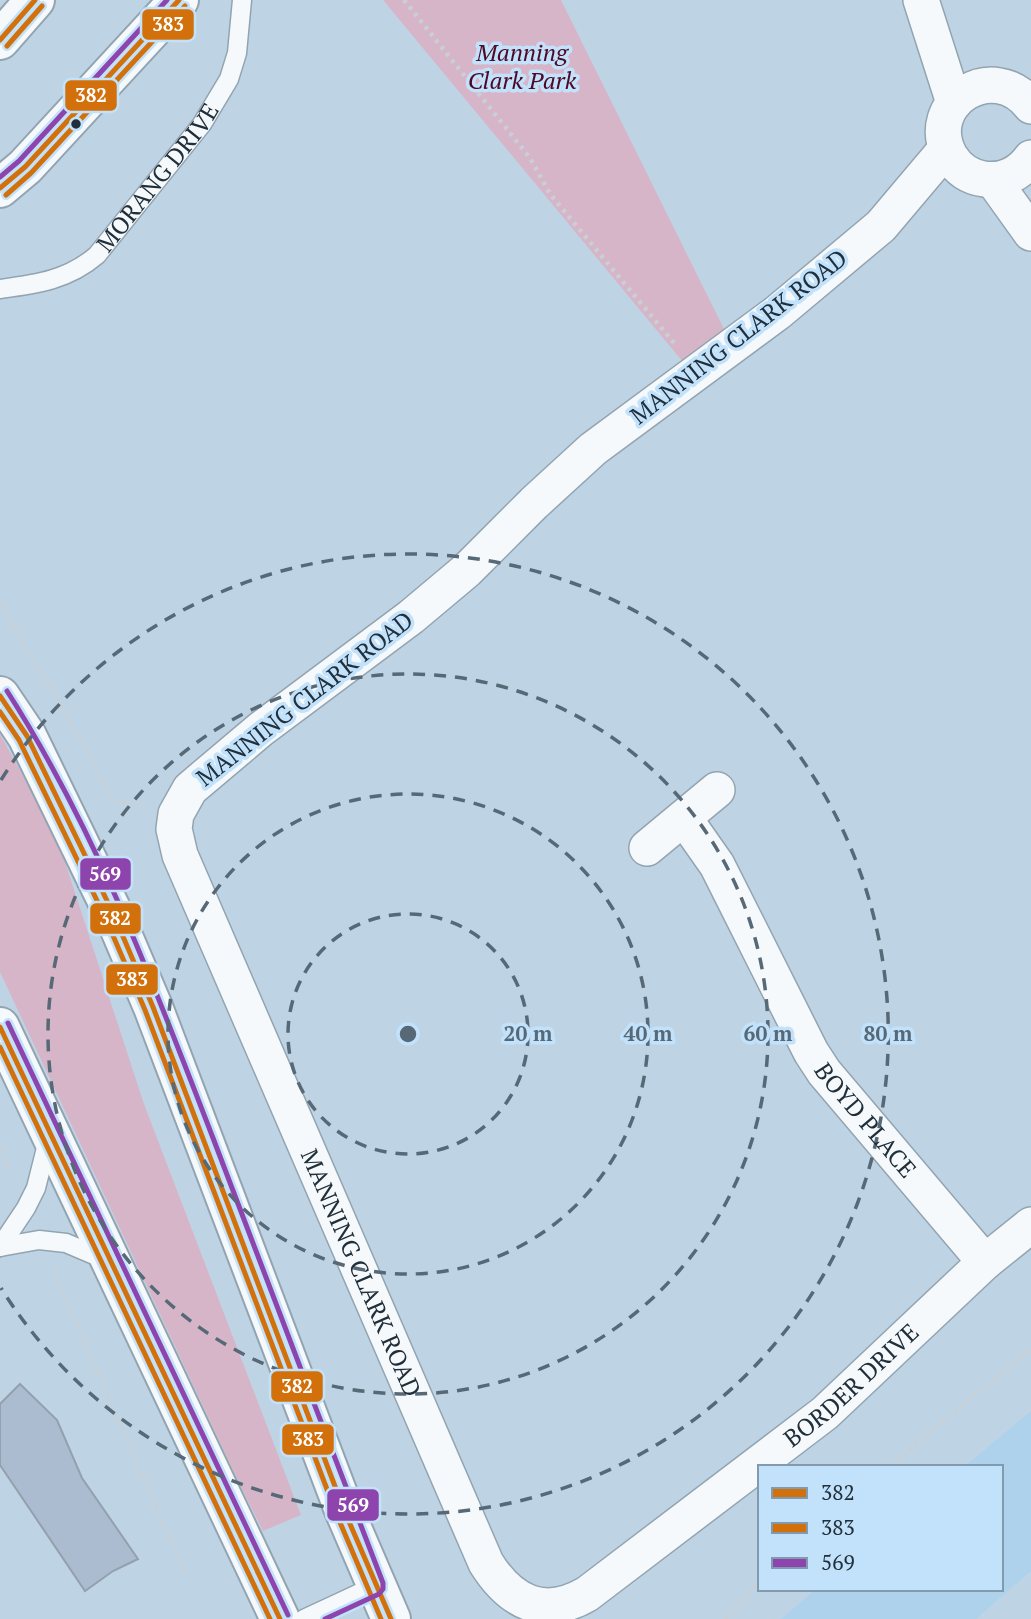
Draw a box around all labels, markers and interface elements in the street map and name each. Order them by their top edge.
line badge: 383 [141,8,195,41]
text: 383 [152,11,184,36]
park label: Manning Clark Park [468,36,577,96]
line badge: 382 [64,79,118,112]
text: 382 [75,82,107,107]
street label: MORANG DRIVE [89,97,226,258]
unlabelled marker [69,117,83,131]
street label: MANNING CLARK ROAD [623,241,853,431]
street label: MANNING CLARK ROAD [189,603,419,793]
line badge: 569 [79,857,132,891]
text: 569 [89,861,121,886]
line badge: 382 [89,902,142,935]
text: 382 [99,905,131,930]
line badge: 383 [105,963,159,996]
text: 383 [116,966,148,991]
text: 20 m [504,1019,553,1047]
text: 40 m [624,1019,673,1047]
text: 60 m [744,1019,793,1047]
text: 80 m [864,1019,913,1047]
centre of rings [396,1022,420,1046]
street label: BOYD PLACE [807,1056,924,1184]
street label: MANNING CLARK ROAD [294,1144,429,1401]
street label: BORDER DRIVE [777,1316,925,1454]
line badge: 382 [270,1370,324,1403]
text: 382 [281,1373,313,1398]
line badge: 383 [281,1423,335,1456]
text: 383 [292,1426,324,1451]
legend [758,1465,1003,1591]
text: 382 [821,1478,855,1506]
line badge: 569 [326,1488,380,1522]
text: 569 [337,1492,369,1517]
text: 383 [821,1513,855,1541]
text: 569 [821,1548,855,1576]

